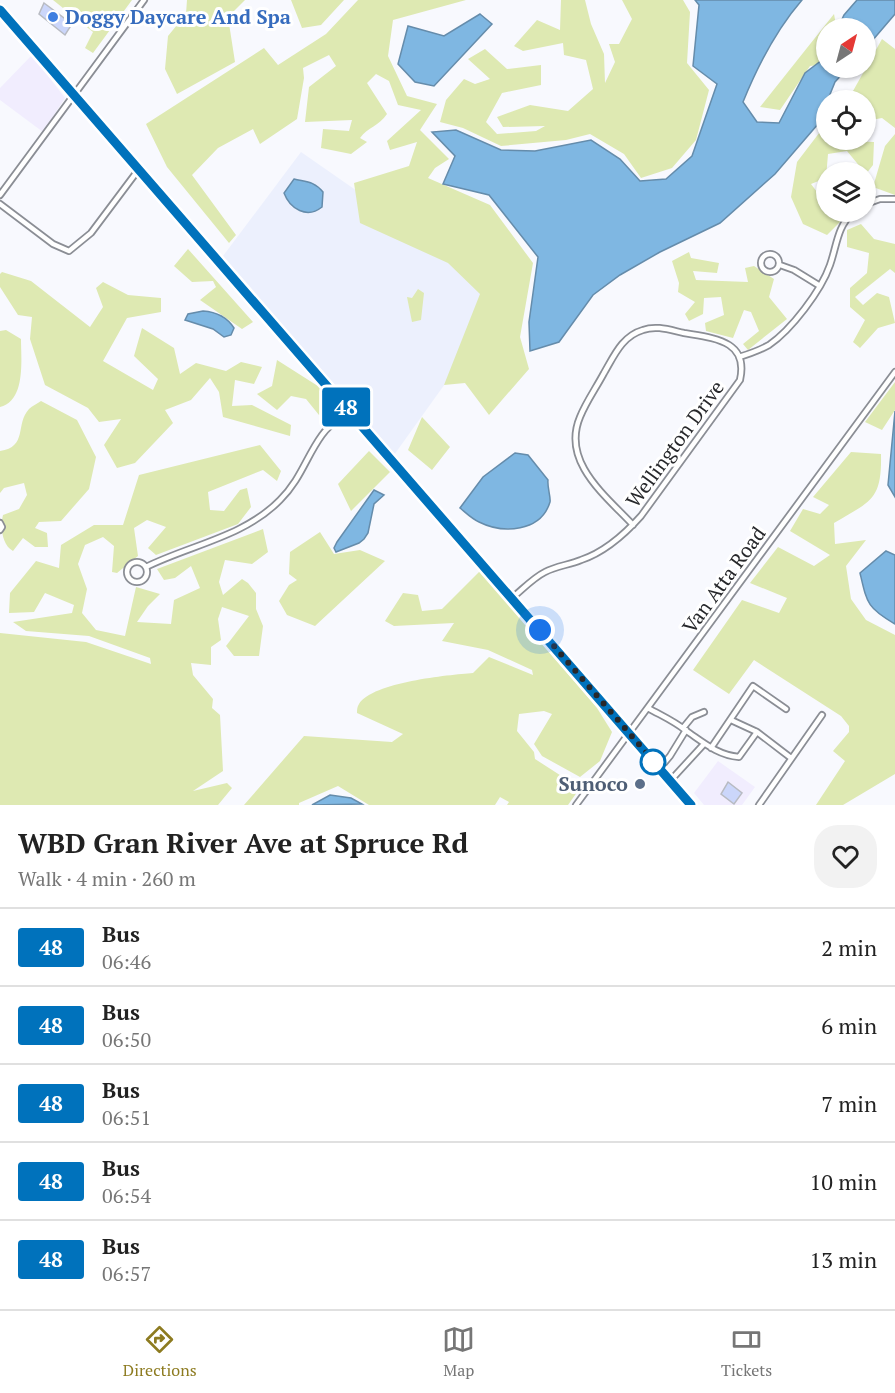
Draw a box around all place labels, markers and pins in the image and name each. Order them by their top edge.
place label: Doggy Daycare And Spa [65,3,291,30]
marker: Doggy Daycare And Spa [46,10,60,24]
unlabelled marker [640,749,666,775]
place label: Sunoco [558,770,628,797]
marker: Sunoco [633,777,647,791]

